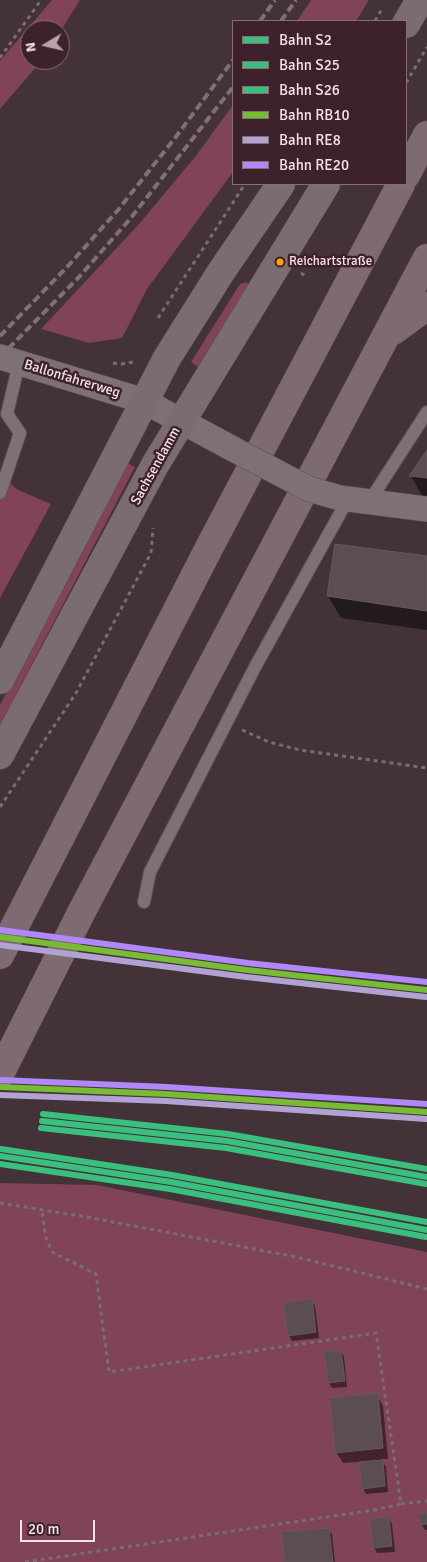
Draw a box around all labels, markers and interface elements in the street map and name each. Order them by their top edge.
north arrow [20,20,70,70]
legend [232,20,407,185]
text: Bahn S2 [279,31,332,49]
text: N [22,41,40,53]
text: Bahn S25 [279,56,340,74]
text: Bahn S26 [279,81,340,99]
text: Bahn RB10 [279,106,350,124]
text: Bahn RE8 [279,131,341,149]
text: Bahn RE20 [279,156,349,174]
place label: Reichartstraße [289,254,372,270]
marker: Reichartstraße [275,257,285,267]
street label: Ballonfahrerweg [22,356,122,402]
street label: Sachsendamm [128,424,184,508]
scale bar [22,1510,98,1542]
text: 20 m [28,1520,59,1538]

